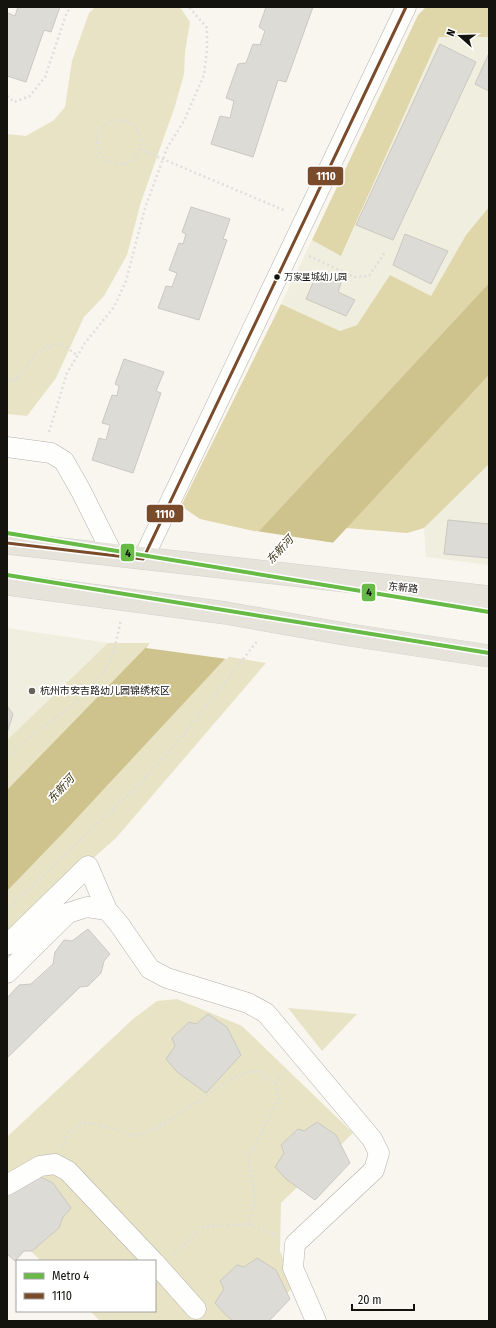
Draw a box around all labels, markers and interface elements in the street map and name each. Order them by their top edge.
north arrow [440,16,480,56]
text: N [444,27,458,38]
line badge: 1110 [307,166,344,186]
text: 1110 [316,170,336,183]
marker: 万家星城幼儿园 [272,272,282,282]
place label: 万家星城幼儿园 [284,272,347,282]
line badge: 1110 [146,504,184,523]
text: 1110 [155,508,175,521]
water label: 东新河 [264,532,297,567]
line badge: 4 [120,543,135,562]
text: 4 [125,547,131,560]
street label: 东新路 [387,580,419,596]
line badge: 4 [361,583,376,602]
text: 4 [366,586,372,599]
place label: 杭州市安吉路幼儿园锦绣校区 [40,685,170,697]
marker: 杭州市安吉路幼儿园锦绣校区 [27,686,37,696]
water label: 东新河 [45,771,78,806]
legend [16,1260,156,1312]
text: Metro 4 [52,1269,89,1283]
scale bar [352,1286,414,1312]
text: 1110 [52,1289,72,1303]
text: 20 m [358,1293,382,1307]

